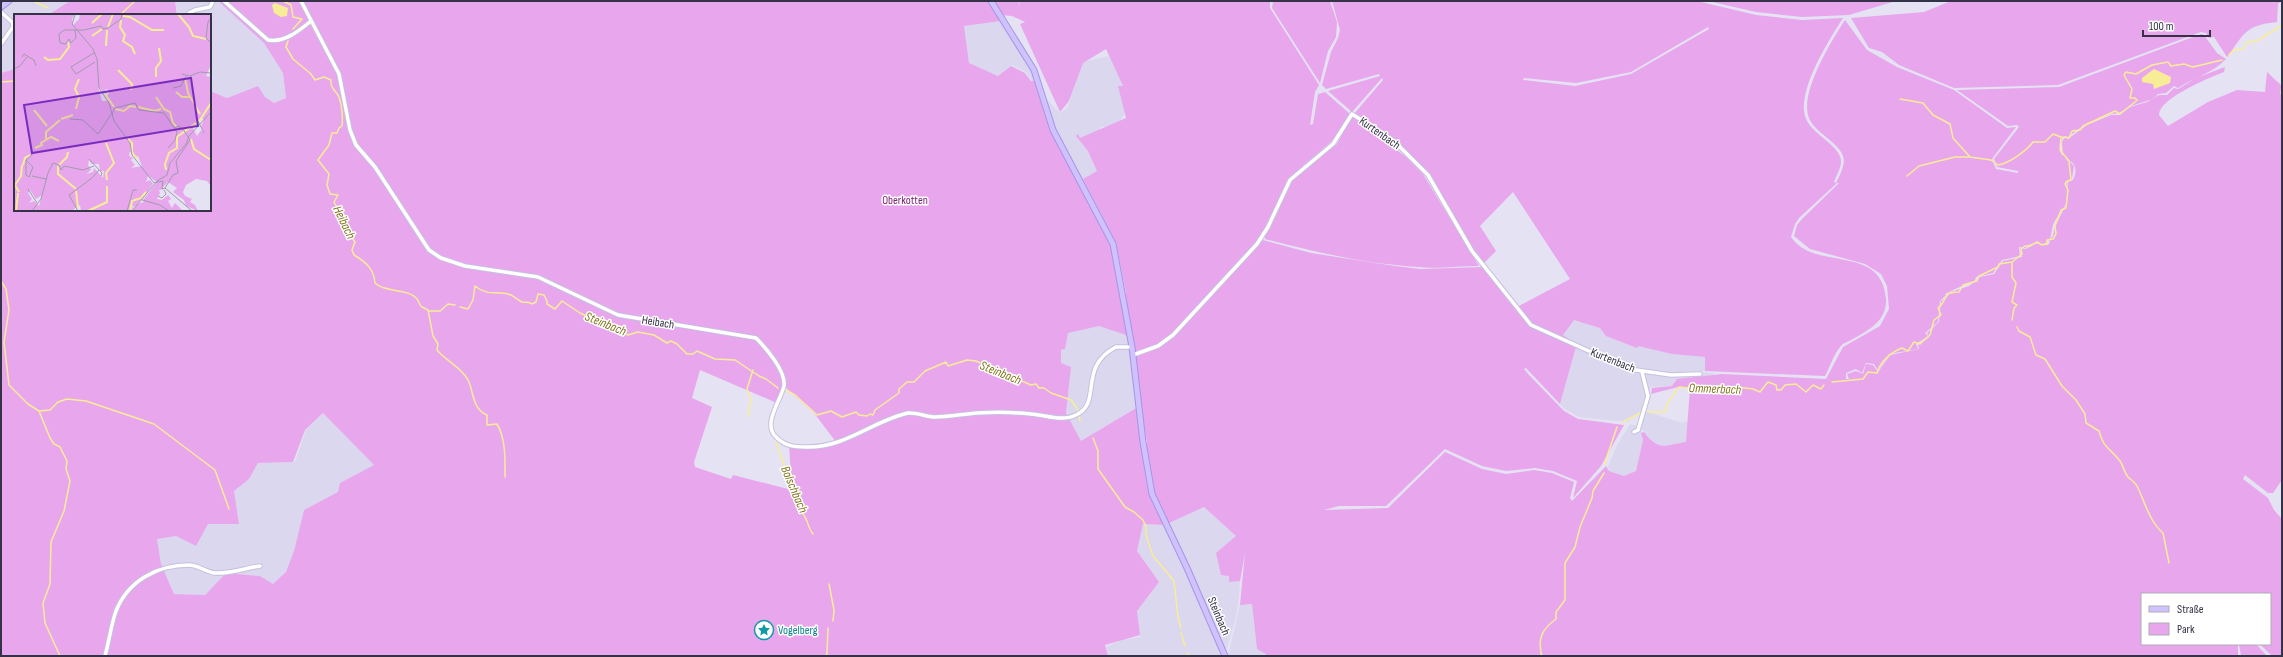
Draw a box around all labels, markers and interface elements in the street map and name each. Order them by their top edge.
scale bar [2143,12,2210,38]
inset map [14,14,211,211]
text: 100 m [2149,19,2174,34]
street label: Kurtenbach [1356,114,1403,153]
park label: Oberkotten [882,193,928,208]
water label: Heibach [329,203,359,242]
water label: Steinbach [583,308,629,340]
street label: Heibach [641,313,675,332]
street label: Kurtenbach [1588,345,1637,376]
water label: Steinbach [978,357,1024,389]
water label: Ommerbach [1688,380,1742,398]
water label: Bolschbach [777,463,811,516]
legend [2141,593,2271,645]
street label: Steinbach [1204,595,1233,638]
text: Straße [2177,602,2204,617]
place icon: Vogelberg [753,619,775,641]
text: Park [2177,622,2195,637]
place label: Vogelberg [778,623,818,638]

